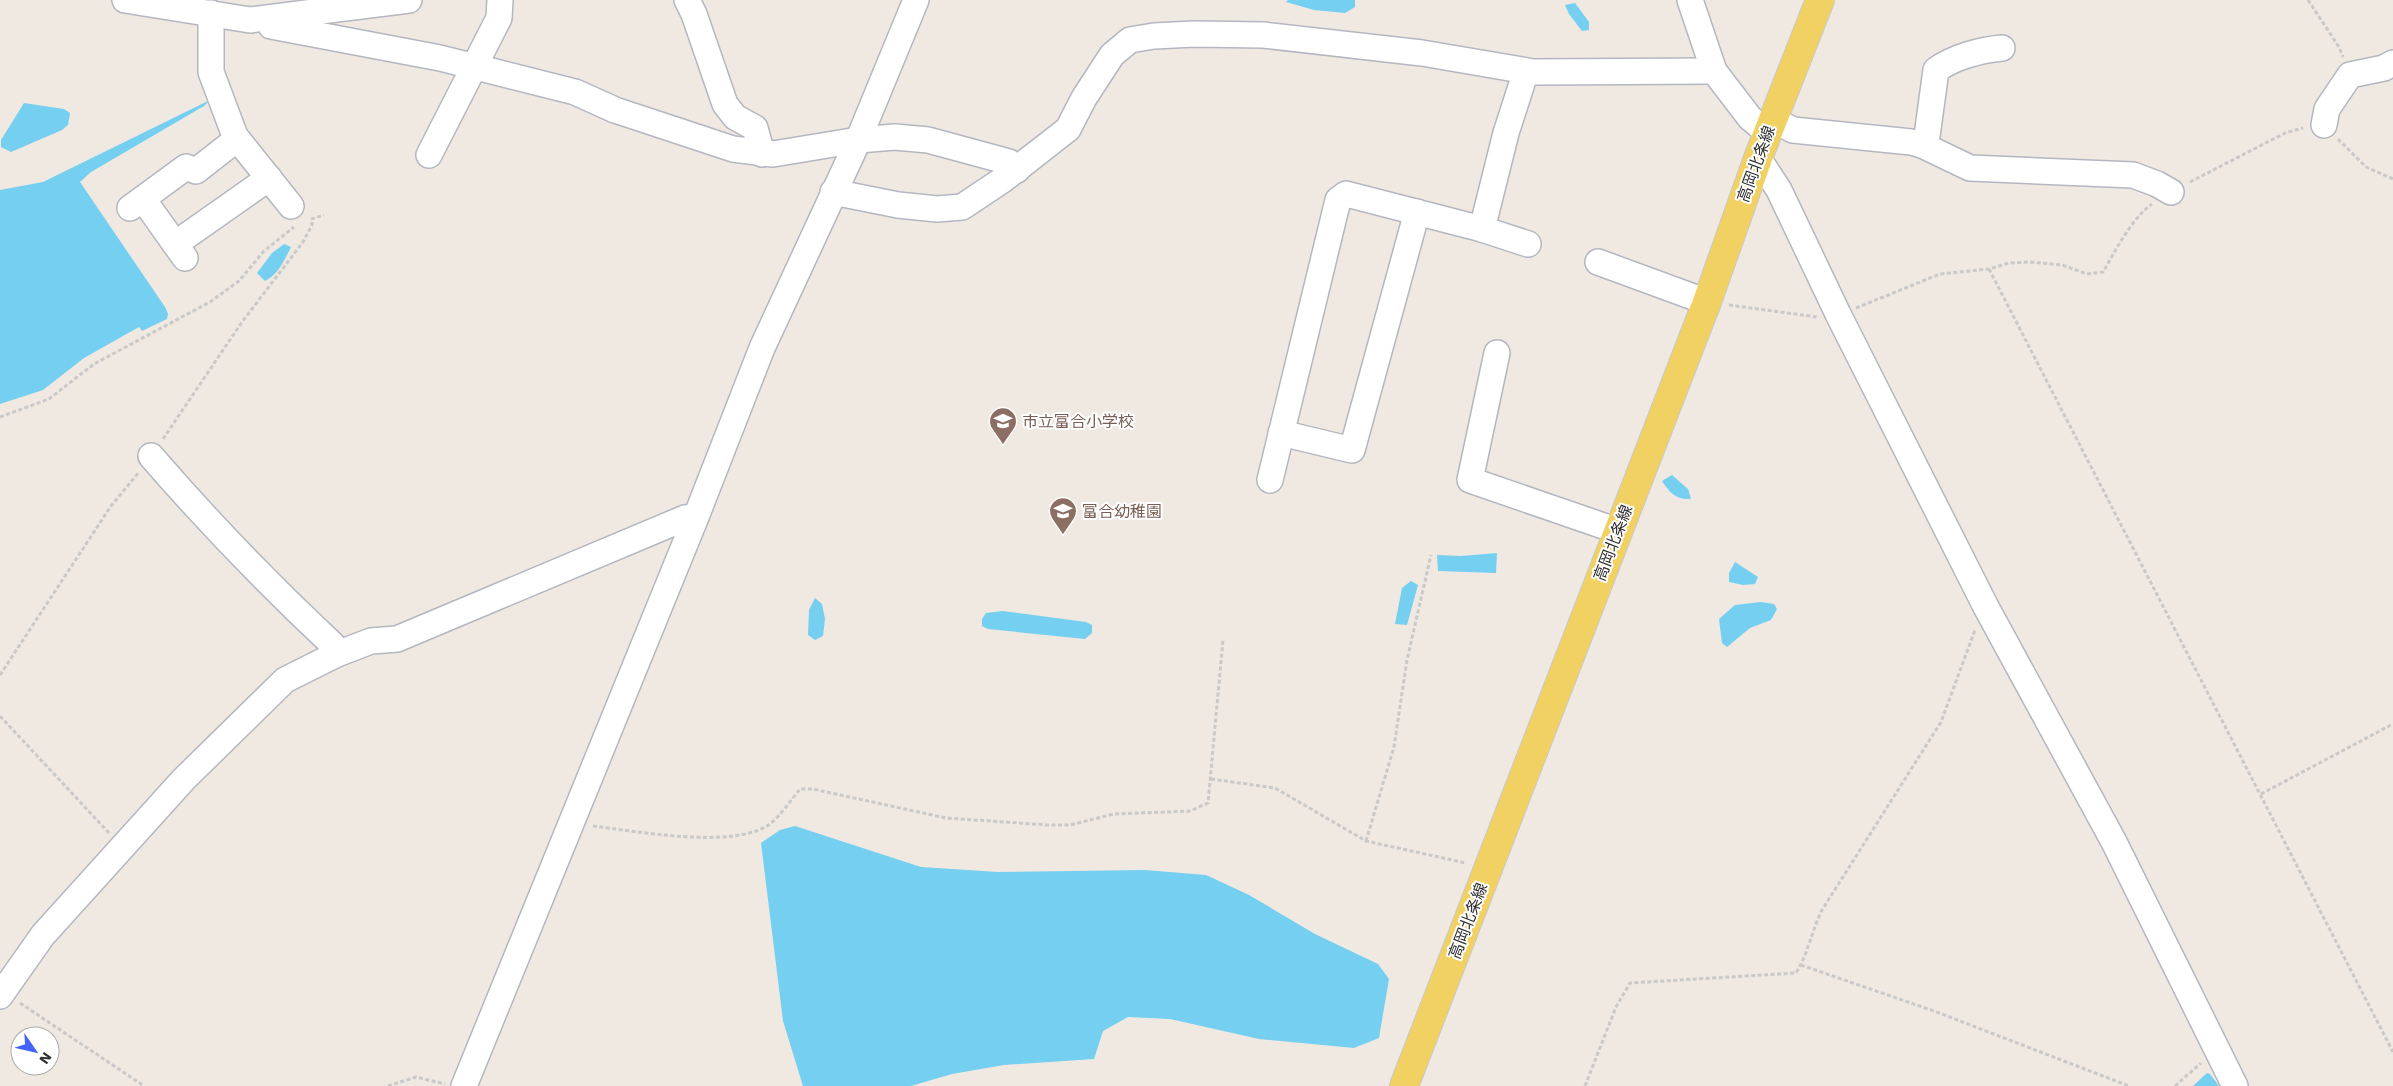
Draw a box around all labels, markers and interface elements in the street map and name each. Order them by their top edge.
street label: 高岡北条線 [1733,123,1779,205]
school or university icon: 市立富合小学校 [988,406,1018,445]
place label: 市立富合小学校 [1022,412,1134,431]
school or university icon: 富合幼稚園 [1048,496,1078,535]
place label: 富合幼稚園 [1082,502,1162,521]
street label: 高岡北条線 [1590,502,1636,584]
street label: 高岡北条線 [1445,880,1491,962]
north arrow [10,1026,60,1076]
text: N [36,1049,55,1067]

